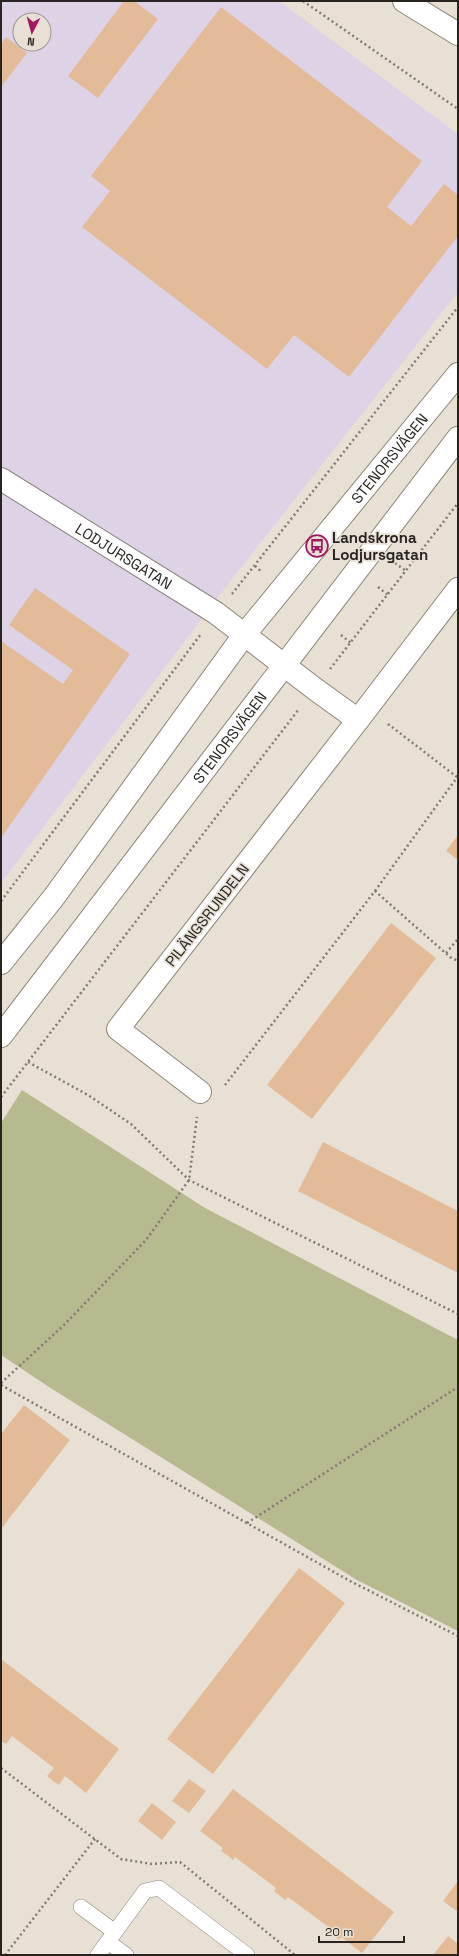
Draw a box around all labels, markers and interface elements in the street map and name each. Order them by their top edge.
north arrow [12,12,52,52]
text: N [27,35,35,49]
street label: STENORSVÄGEN [347,409,431,507]
street label: LODJURSGATAN [72,518,176,593]
place label: Landskrona Lodjursgatan [332,528,428,564]
bus stop icon: Landskrona Lodjursgatan [304,533,330,559]
street label: STENORSVÄGEN [188,688,270,787]
street label: PILÄNGSRUNDELN [161,860,253,970]
scale bar [319,1918,404,1944]
text: 20 m [325,1924,353,1940]

